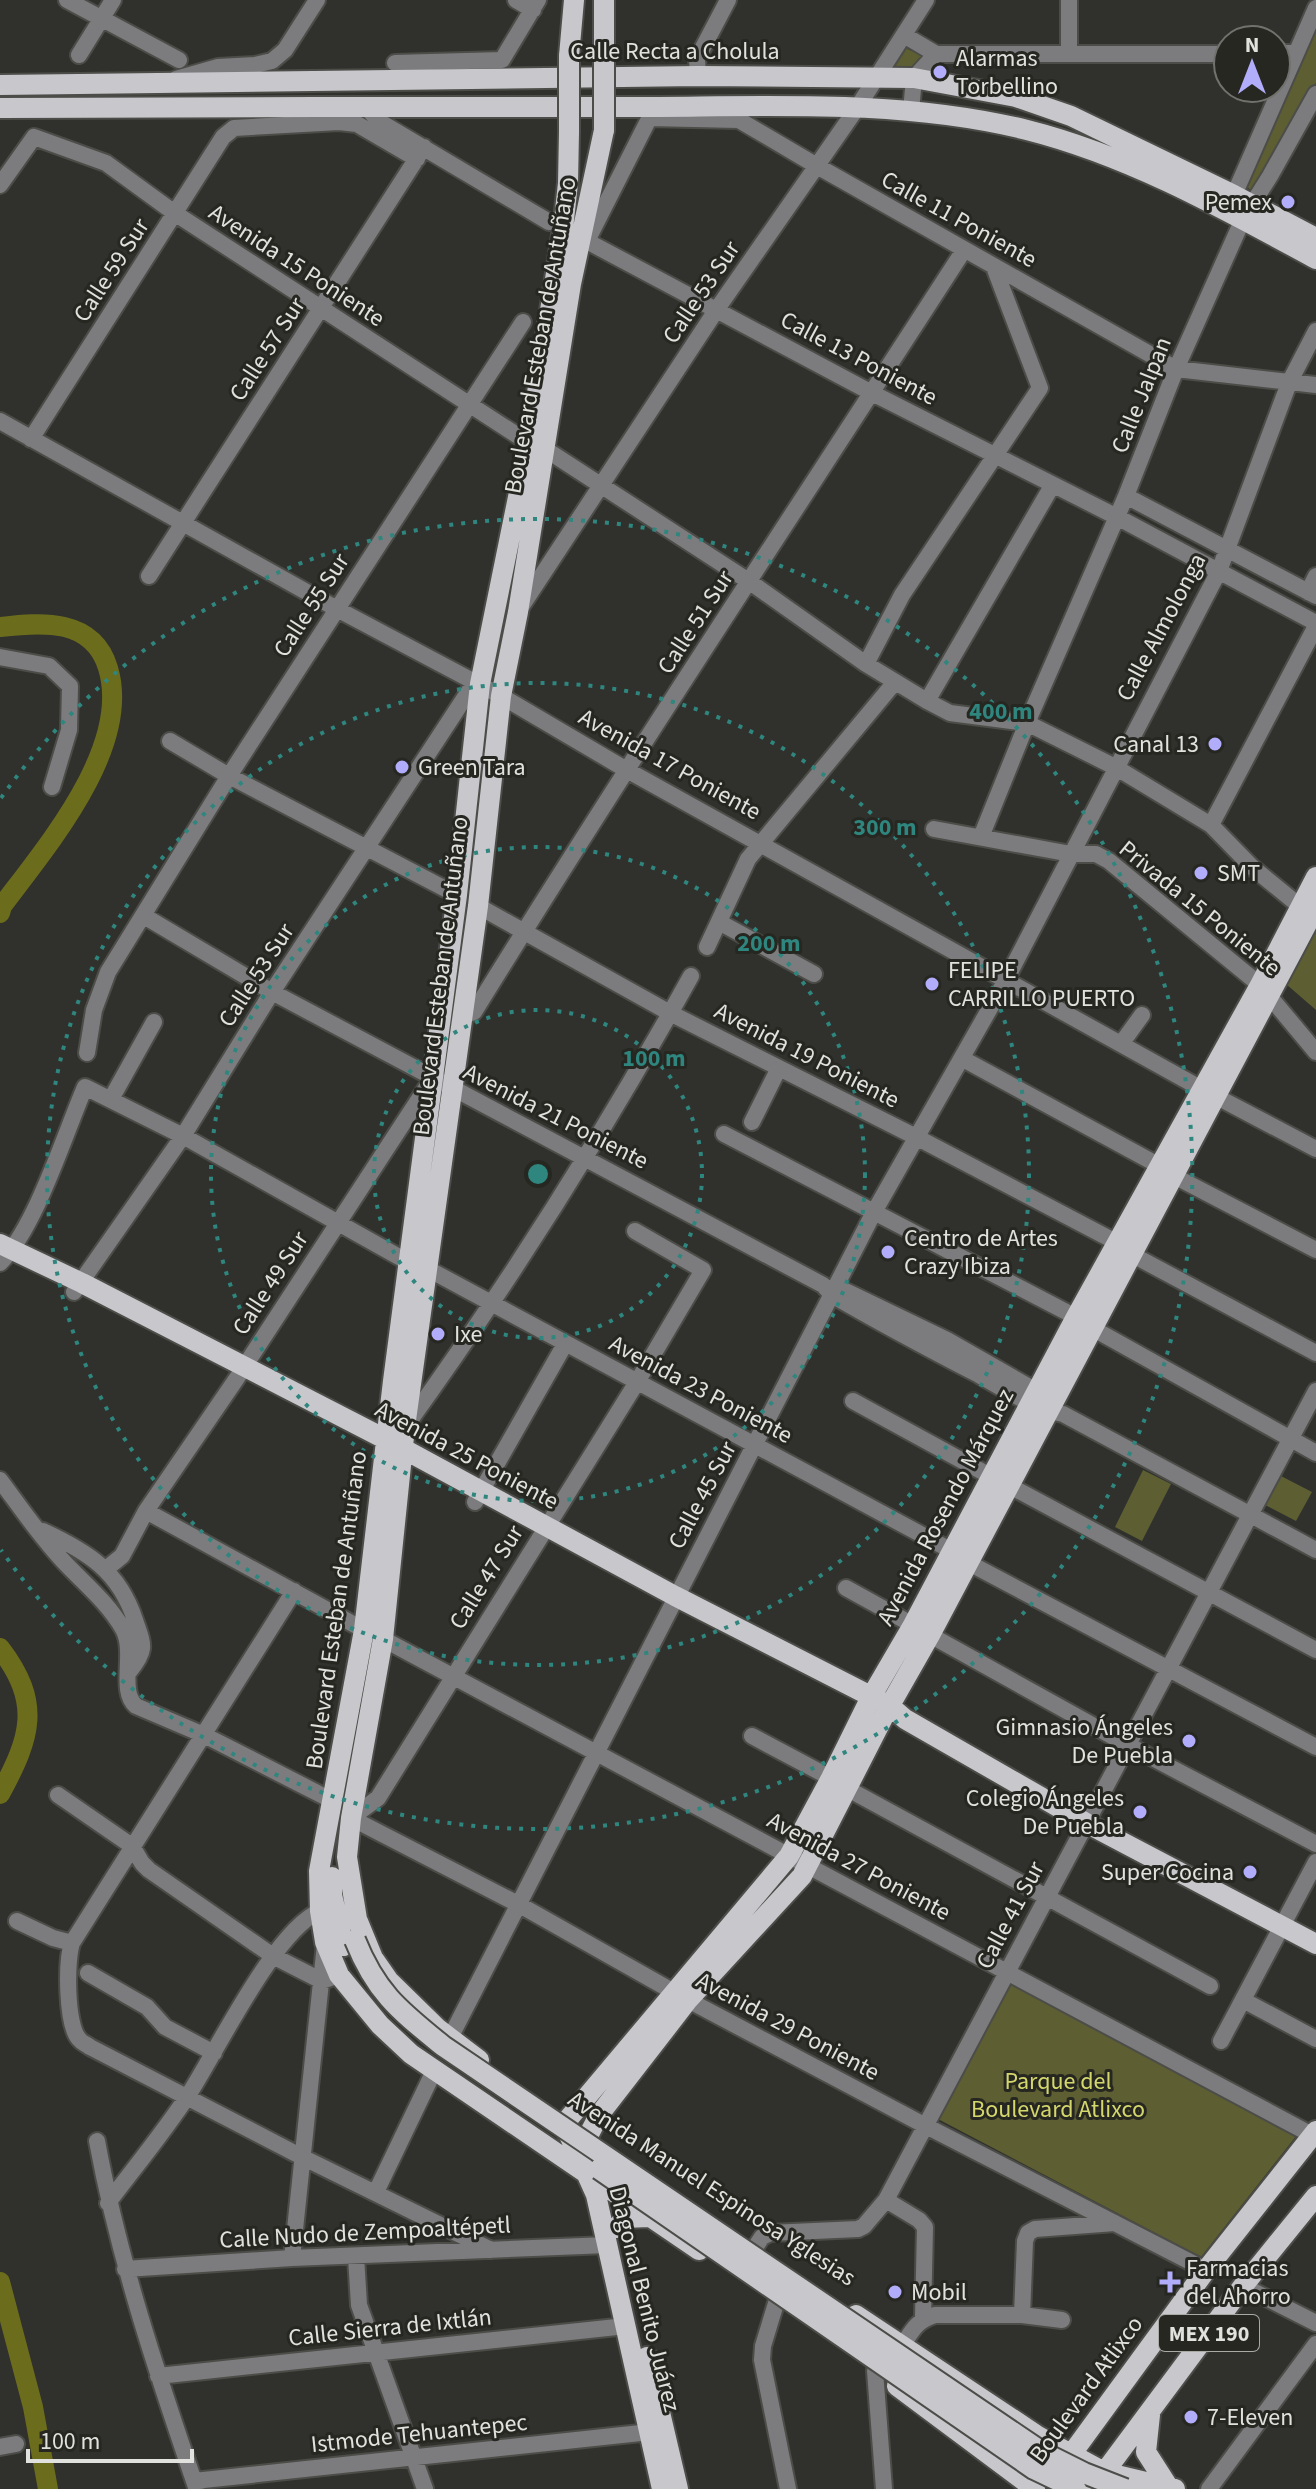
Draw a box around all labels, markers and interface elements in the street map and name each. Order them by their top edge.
north arrow [1212,24,1292,104]
text: N [1245,29,1259,61]
street label: Calle Recta a Cholula [570,34,780,69]
place label: Alarmas Torbellino [956,41,1058,104]
marker: Alarmas Torbellino [931,63,949,81]
street label: Calle 11 Poniente [875,162,1043,277]
street label: Boulevard Esteban de Antuñano [495,174,586,496]
place label: Pemex [1205,185,1272,220]
marker: Pemex [1279,193,1297,211]
street label: Avenida 15 Poniente [202,195,392,336]
street label: Calle 59 Sur [65,211,158,329]
street label: Calle 53 Sur [654,233,749,351]
street label: Calle 57 Sur [221,290,314,408]
street label: Calle 13 Poniente [774,302,943,415]
street label: Calle Jalpan [1102,332,1181,459]
street label: Calle 55 Sur [265,546,358,664]
street label: Calle Almolonga [1108,547,1215,707]
street label: Calle 51 Sur [649,563,742,681]
text: 400 m [969,694,1033,729]
street label: Avenida 17 Poniente [572,700,767,829]
place label: Canal 13 [1113,727,1199,762]
marker: Canal 13 [1206,735,1224,753]
place label: Green Tara [418,750,526,785]
marker: Green Tara [393,758,411,776]
text: 300 m [853,810,917,845]
street label: Boulevard Esteban de Antuñano [404,815,477,1137]
street label: Privada 15 Poniente [1111,832,1288,985]
place label: SMT [1217,856,1260,891]
marker: SMT [1192,864,1210,882]
street label: Calle 53 Sur [210,916,303,1034]
text: 200 m [737,926,801,961]
place label: FELIPE CARRILLO PUERTO [948,953,1135,1016]
marker: FELIPE CARRILLO PUERTO [923,975,941,993]
street label: Avenida 19 Poniente [708,994,905,1117]
text: 100 m [622,1041,686,1076]
street label: Avenida 21 Poniente [457,1055,654,1178]
centre of rings [524,1160,552,1188]
place label: Centro de Artes Crazy Ibiza [904,1221,1058,1284]
street label: Calle 49 Sur [224,1224,317,1342]
marker: Centro de Artes Crazy Ibiza [879,1243,897,1261]
place label: Ixe [454,1317,483,1352]
marker: Ixe [429,1325,447,1343]
street label: Avenida 23 Poniente [603,1326,799,1453]
street label: Avenida Rosendo Márquez [868,1383,1023,1632]
street label: Avenida 25 Poniente [369,1392,565,1519]
street label: Calle 45 Sur [659,1435,746,1555]
street label: Boulevard Esteban de Antuñano [297,1449,376,1771]
street label: Calle 47 Sur [440,1518,533,1636]
place label: Gimnasio Ángeles De Puebla [995,1710,1173,1773]
marker: Gimnasio Ángeles De Puebla [1180,1732,1198,1750]
place label: Colegio Ángeles De Puebla [966,1781,1124,1844]
street label: Avenida 27 Poniente [761,1803,957,1930]
marker: Colegio Ángeles De Puebla [1131,1803,1149,1821]
street label: Calle 41 Sur [967,1855,1054,1975]
place label: Super Cocina [1101,1855,1234,1890]
marker: Super Cocina [1241,1863,1259,1881]
street label: Avenida 29 Poniente [690,1963,886,2090]
park label: Parque del Boulevard Atlixco [971,2064,1145,2127]
street label: Avenida Manuel Espinosa Yglesias [561,2082,863,2295]
street label: Diagonal Benito Juárez [600,2183,689,2416]
street label: Calle Nudo de Zempoaltépetl [218,2207,512,2258]
place label: Farmacias del Ahorro [1186,2251,1291,2314]
marker: Farmacias del Ahorro [1161,2273,1179,2291]
place label: Mobil [911,2275,967,2310]
marker: Mobil [886,2283,904,2301]
street label: Calle Sierra de Ixtlán [287,2299,493,2356]
street label: Boulevard Atlixco [1021,2309,1152,2470]
road number: MEX 190 [1159,2315,1259,2351]
place label: 7-Eleven [1207,2400,1293,2435]
street label: Istmode Tehuantepec [309,2405,529,2462]
marker: 7-Eleven [1182,2408,1200,2426]
scale bar [28,2413,192,2463]
text: 100 m [40,2424,100,2459]

